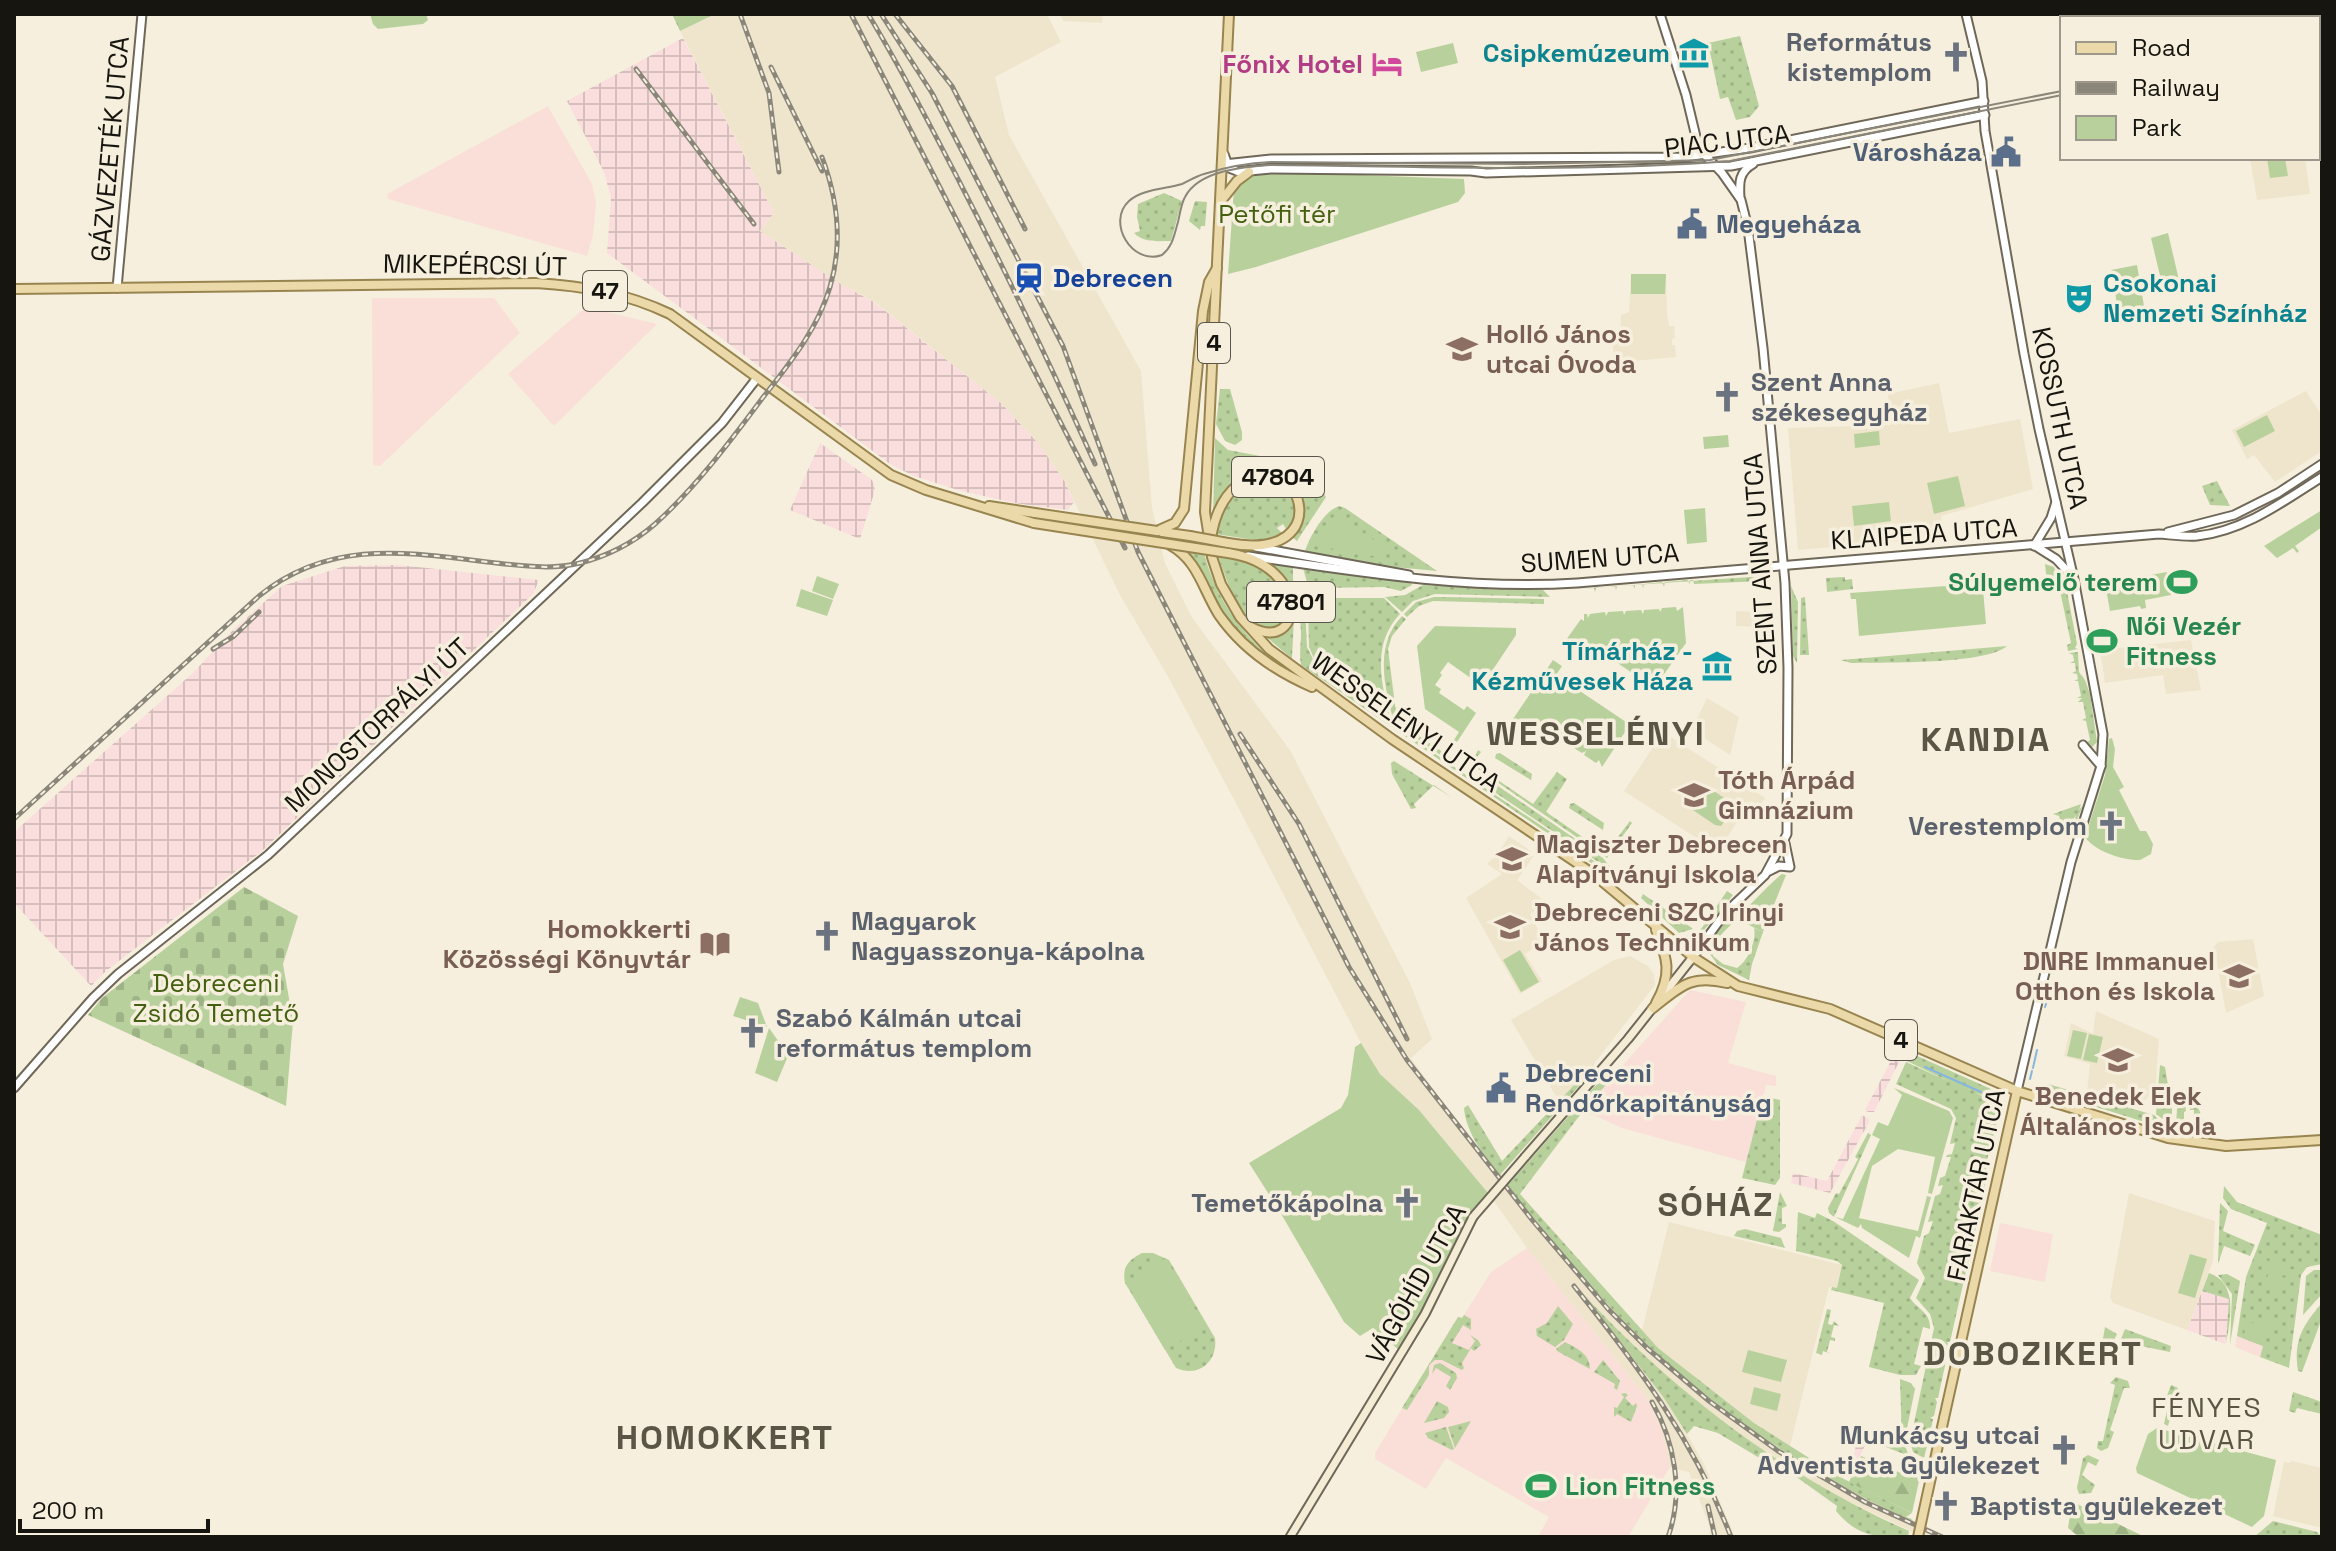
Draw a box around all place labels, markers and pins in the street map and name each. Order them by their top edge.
place label: Református kistemplom [1786,25,1932,89]
place label: Csipkemúzeum [1483,36,1670,70]
museum icon: Csipkemúzeum [1677,36,1711,70]
church icon: Református kistemplom [1939,40,1973,74]
place label: Főnix Hotel [1223,47,1363,81]
hotel icon: Főnix Hotel [1370,47,1404,81]
place label: Városháza [1853,135,1982,169]
public building icon: Városháza [1989,135,2023,169]
public building icon: Megyeháza [1675,207,1709,241]
place label: Megyeháza [1716,207,1861,241]
station icon: Debrecen [1012,261,1046,295]
place label: Debrecen [1053,261,1173,295]
place label: Csokonai Nemzeti Színház [2103,266,2308,330]
theatre icon: Csokonai Nemzeti Színház [2062,281,2096,315]
place label: Holló János utcai Óvoda [1486,317,1636,381]
school or university icon: Holló János utcai Óvoda [1445,332,1479,366]
place label: Szent Anna székesegyház [1751,365,1928,429]
church icon: Szent Anna székesegyház [1710,380,1744,414]
place label: Súlyemelő terem [1948,565,2158,599]
sports icon: Súlyemelő terem [2165,565,2199,599]
place label: Női Vezér Fitness [2126,609,2241,673]
sports icon: Női Vezér Fitness [2085,624,2119,658]
place label: Tímárház - Kézművesek Háza [1471,634,1693,698]
museum icon: Tímárház - Kézművesek Háza [1700,649,1734,683]
place label: Tóth Árpád Gimnázium [1718,763,1855,827]
school or university icon: Tóth Árpád Gimnázium [1677,778,1711,812]
place label: Verestemplom [1908,809,2087,843]
church icon: Verestemplom [2094,809,2128,843]
place label: Magiszter Debrecen Alapítványi Iskola [1536,827,1788,891]
school or university icon: Magiszter Debrecen Alapítványi Iskola [1495,842,1529,876]
place label: Debreceni SZC Irinyi János Technikum [1534,895,1784,959]
place label: Magyarok Nagyasszonya-kápolna [851,904,1145,968]
school or university icon: Debreceni SZC Irinyi János Technikum [1493,910,1527,944]
place label: Homokkerti Közösségi Könyvtár [443,912,691,976]
church icon: Magyarok Nagyasszonya-kápolna [810,919,844,953]
library icon: Homokkerti Közösségi Könyvtár [698,927,732,961]
place label: DNRE Immanuel Otthon és Iskola [2015,944,2215,1008]
school or university icon: DNRE Immanuel Otthon és Iskola [2222,959,2256,993]
place label: Szabó Kálmán utcai református templom [776,1001,1032,1065]
church icon: Szabó Kálmán utcai református templom [735,1016,769,1050]
school or university icon: Benedek Elek Általános Iskola [2101,1043,2135,1077]
place label: Debreceni Rendőrkapitányság [1525,1056,1772,1120]
public building icon: Debreceni Rendőrkapitányság [1484,1071,1518,1105]
place label: Benedek Elek Általános Iskola [2020,1079,2216,1143]
place label: Temetőkápolna [1191,1186,1383,1220]
church icon: Temetőkápolna [1390,1186,1424,1220]
place label: Munkácsy utcai Adventista Gyülekezet [1757,1418,2040,1482]
church icon: Munkácsy utcai Adventista Gyülekezet [2047,1433,2081,1467]
sports icon: Lion Fitness [1524,1469,1558,1503]
place label: Lion Fitness [1565,1469,1715,1503]
church icon: Baptista gyülekezet [1929,1489,1963,1523]
place label: Baptista gyülekezet [1970,1489,2223,1523]

